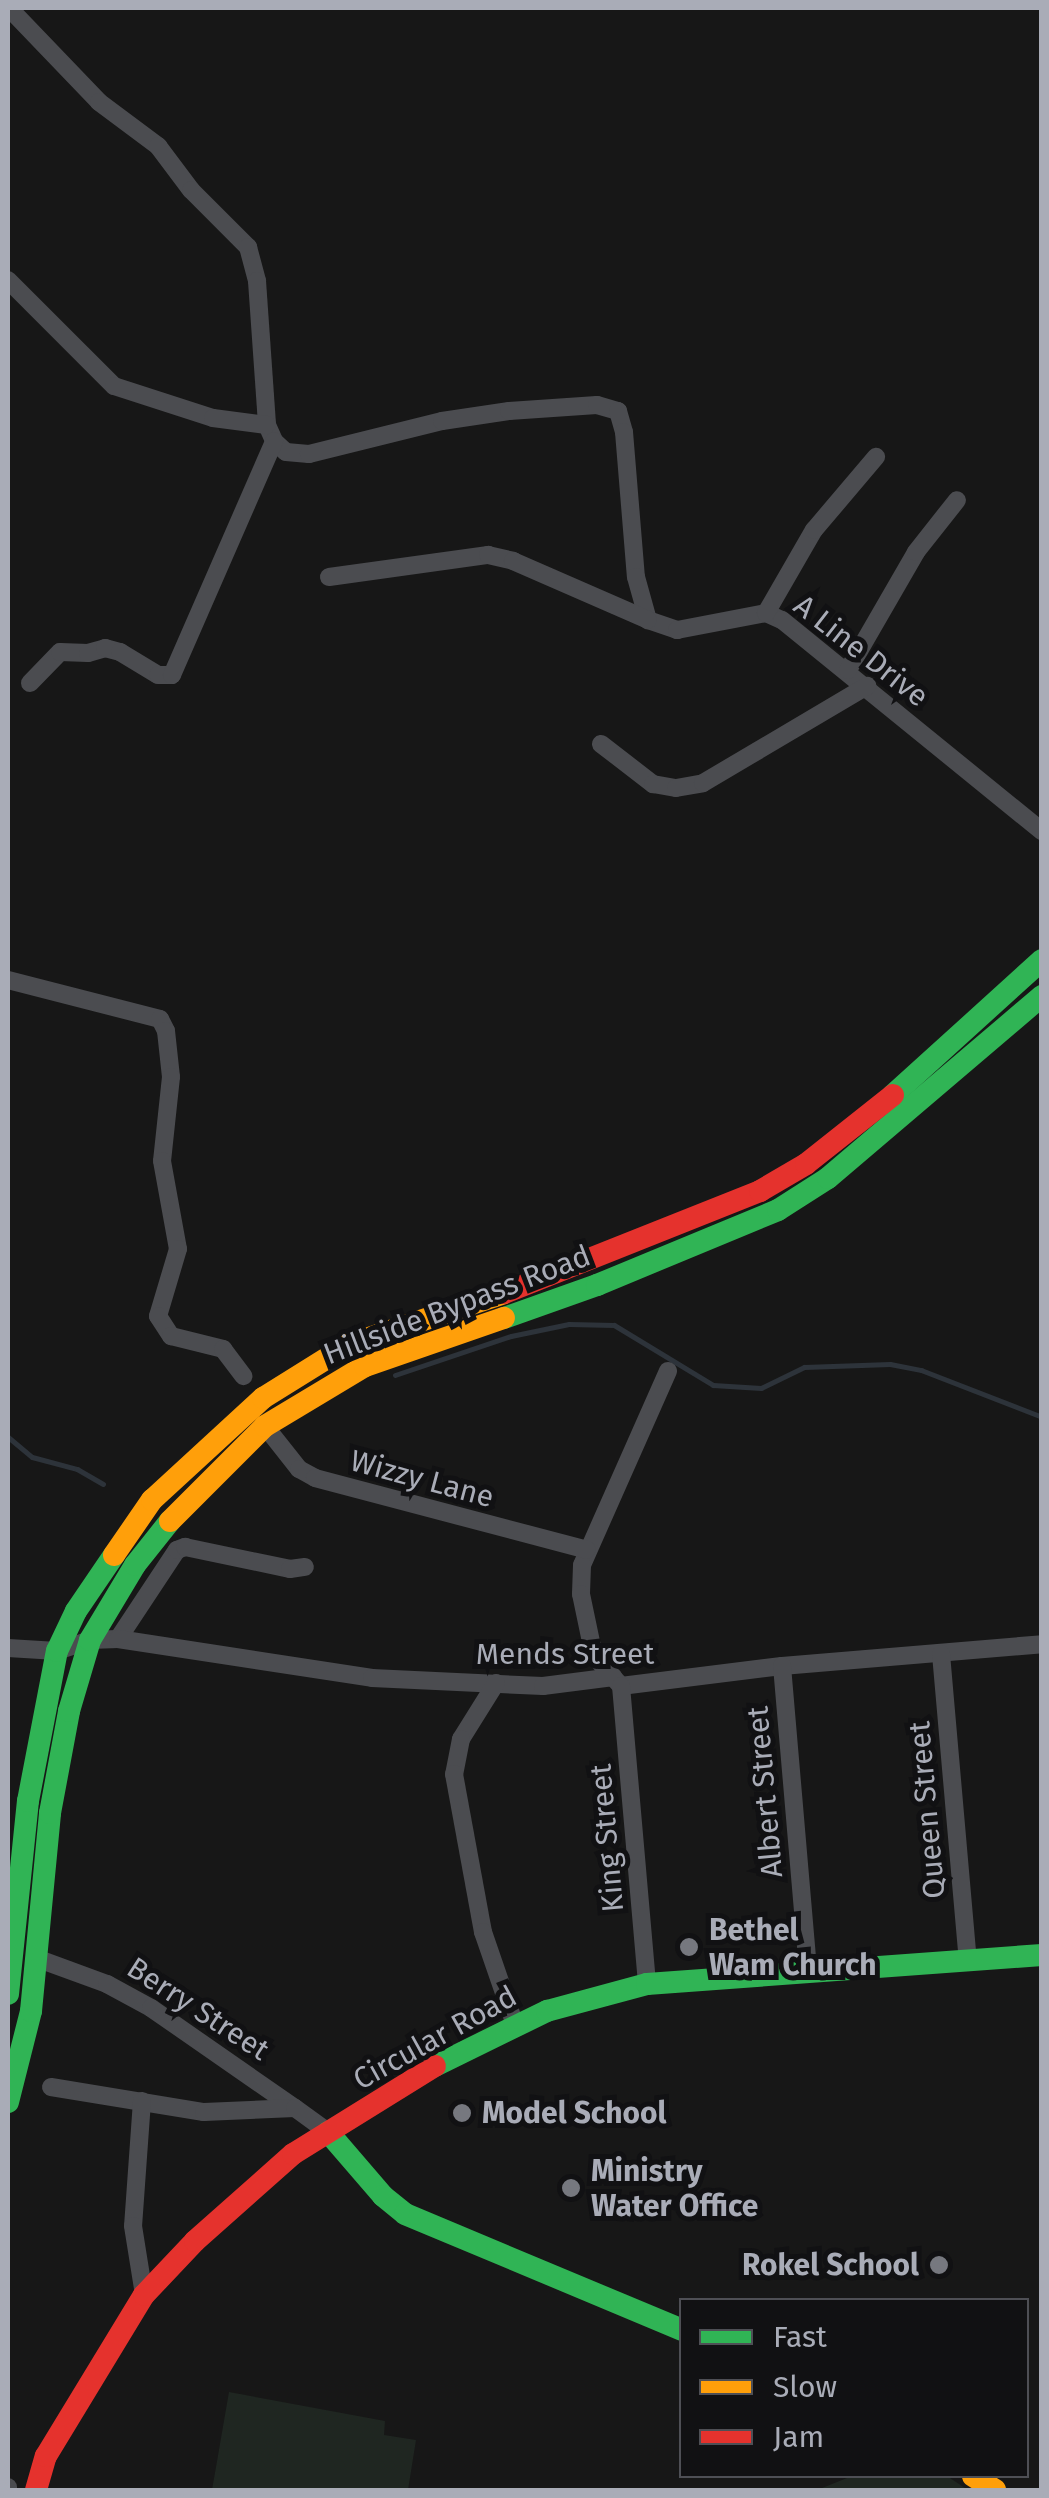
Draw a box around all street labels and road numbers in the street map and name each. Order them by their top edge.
street label: A Line Drive [787,587,935,715]
street label: Hillside Bypass Road [319,1238,595,1372]
street label: Wizzy Lane [346,1443,498,1515]
street label: Mends Street [476,1636,654,1672]
street label: Albert Street [740,1705,790,1879]
street label: Queen Street [901,1720,953,1900]
street label: King Street [583,1762,631,1914]
street label: Berry Street [120,1950,276,2068]
street label: Circular Road [347,1978,523,2098]

